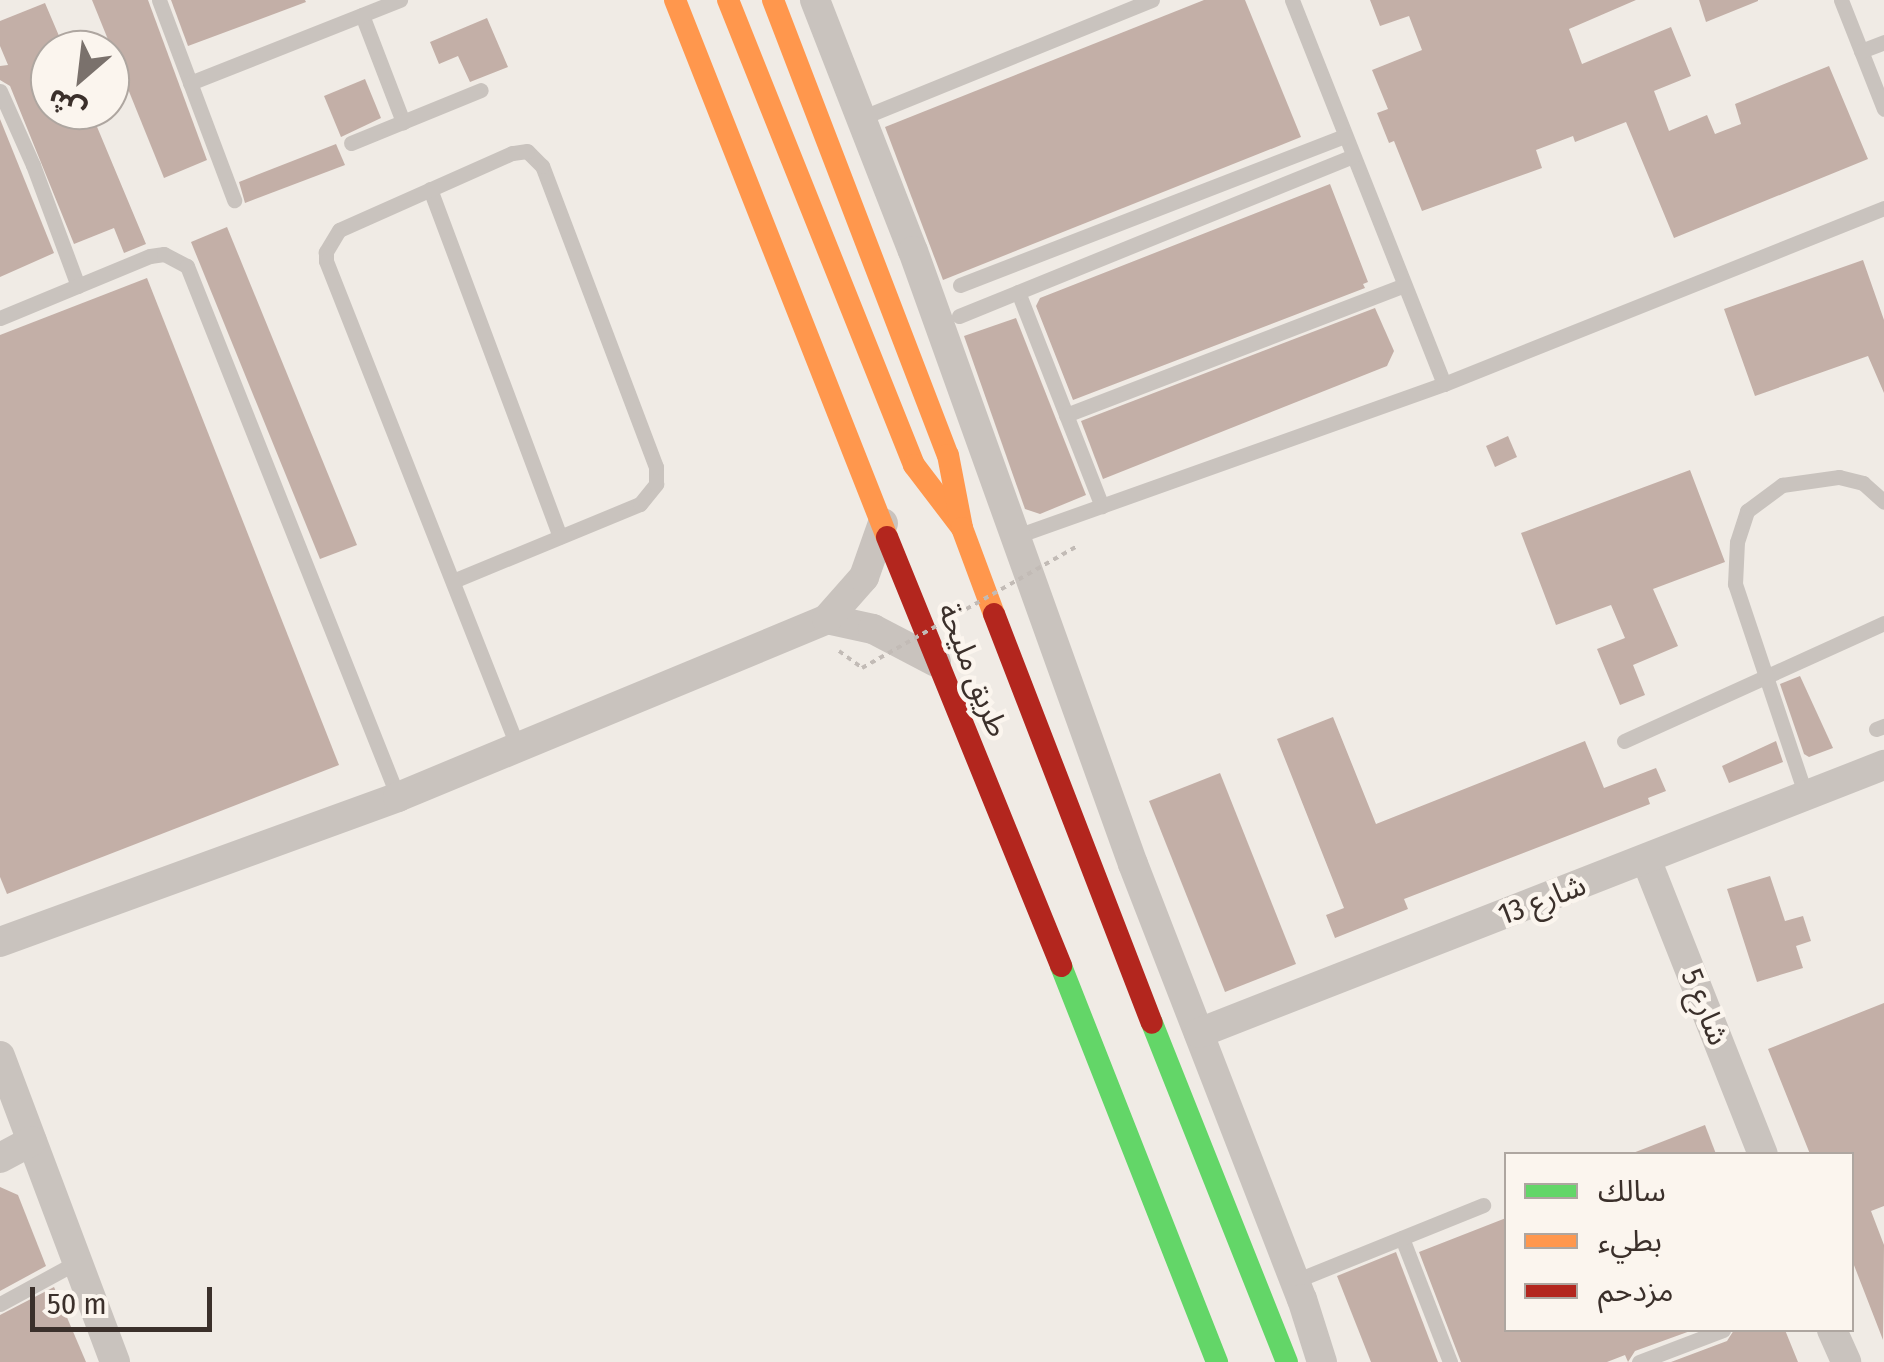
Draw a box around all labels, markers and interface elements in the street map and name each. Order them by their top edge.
north arrow [30,30,130,130]
text: ش [42,82,91,129]
street label: طريق مليحة [930,598,1016,742]
street label: شارع 13 [1493,867,1591,933]
street label: شارع 5 [1673,963,1737,1051]
legend [1504,1152,1854,1332]
text: سالك [1598,1173,1666,1209]
text: بطيء [1598,1223,1662,1259]
scale bar [35,1267,218,1329]
text: مزدحم [1598,1273,1674,1309]
text: 50 m [47,1286,107,1322]

